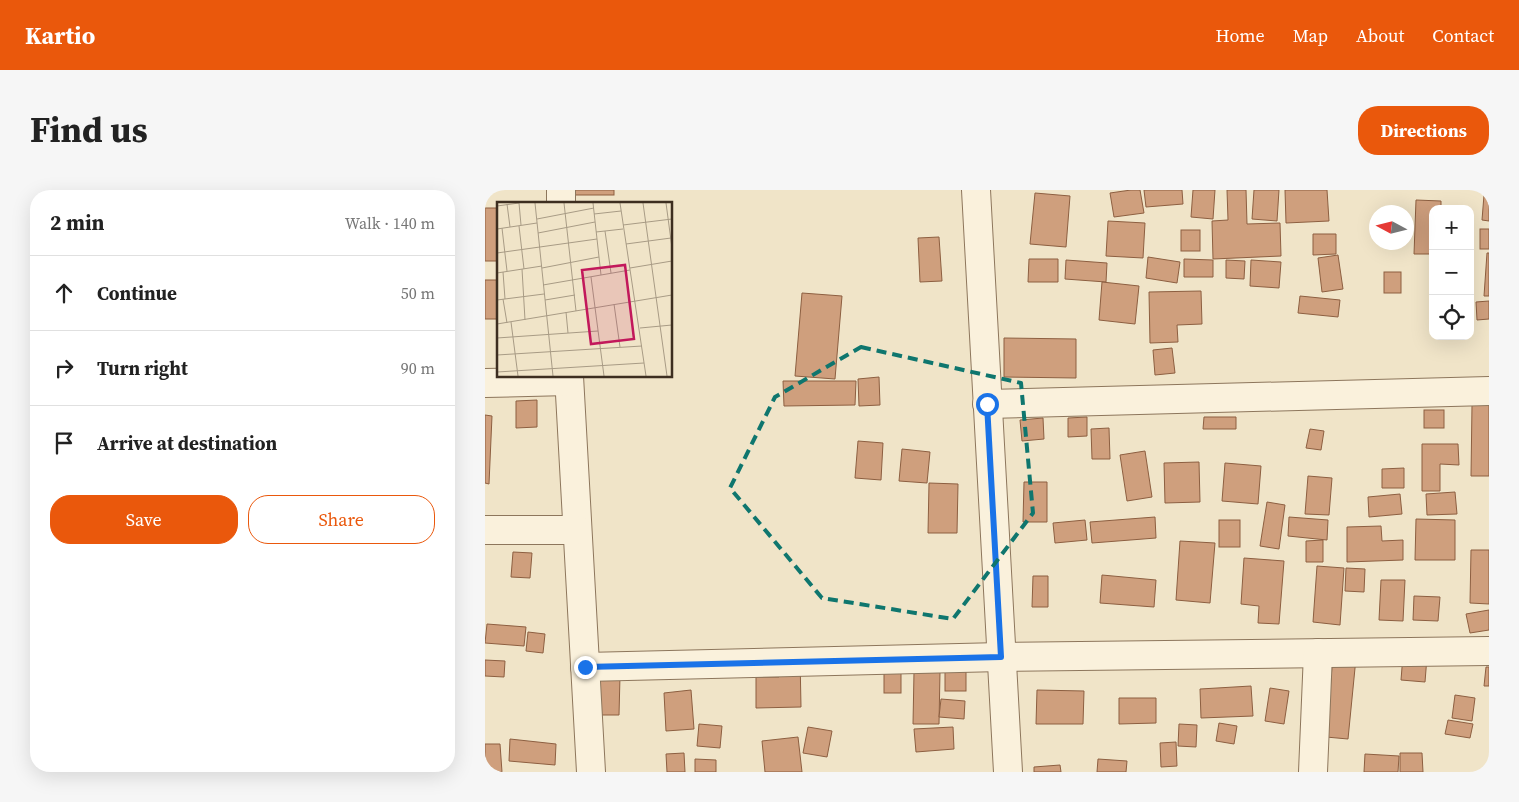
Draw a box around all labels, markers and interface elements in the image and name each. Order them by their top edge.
text: Kartio [25,19,95,52]
text: Home [1216,23,1265,48]
text: Map [1293,23,1328,48]
text: About [1356,23,1404,48]
text: Contact [1432,23,1494,48]
text: Find us [30,106,148,154]
button: Directions [1358,106,1489,155]
inset map [497,202,673,378]
north arrow [1369,205,1414,250]
map controls [1429,205,1474,340]
button: + [1429,205,1474,250]
text: 2 min [50,208,105,237]
text: Walk · 140 m [345,212,435,234]
button: − [1429,250,1474,295]
icon: ahead [50,279,78,307]
text: Continue [97,280,177,306]
text: 50 m [401,282,435,304]
button: locate [1429,295,1474,340]
icon: right [50,354,78,382]
text: Turn right [97,355,188,381]
text: 90 m [401,357,435,379]
route start [976,393,999,416]
icon: arrive [50,429,78,457]
text: Arrive at destination [97,430,277,456]
button: Save [50,495,238,544]
button: Share [248,495,435,544]
route end [574,656,597,679]

